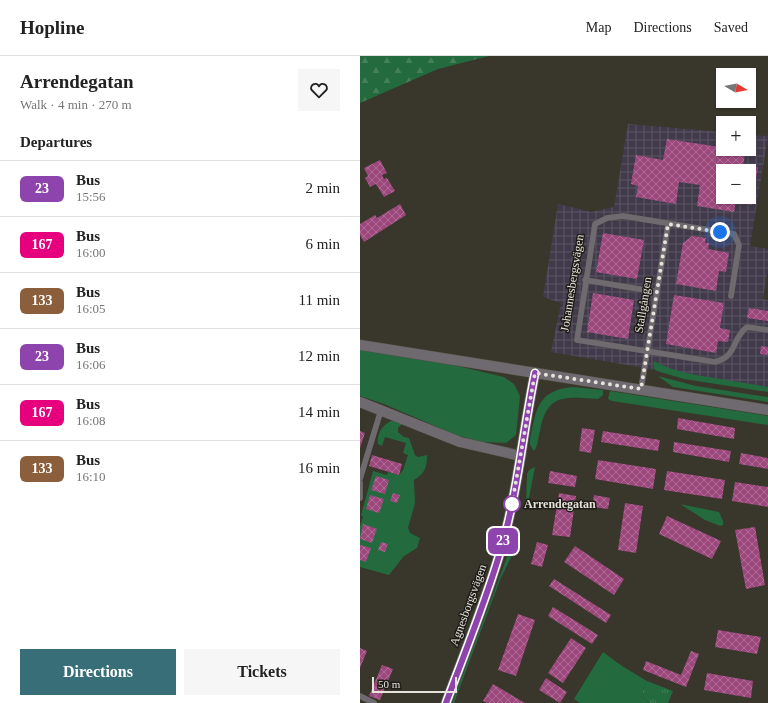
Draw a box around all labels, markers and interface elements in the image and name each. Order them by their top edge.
text: Hopline [20,17,84,38]
text: Map [586,20,611,35]
text: Directions [633,20,692,35]
text: Saved [714,20,748,35]
north arrow [716,68,756,108]
map controls [716,68,756,204]
button: heart [298,69,340,111]
text: Arrendegatan [20,71,134,92]
text: Walk · 4 min · 270 m [20,97,132,112]
button: + [716,116,756,156]
text: Departures [20,134,92,150]
button: − [716,164,756,204]
text: Bus [76,172,100,188]
text: 2 min [305,180,340,196]
text: 23 [35,181,49,196]
text: 15:56 [76,189,106,204]
your location [710,222,730,242]
text: Bus [76,228,100,244]
street label: Johannesbergsvägen [557,233,587,333]
text: 6 min [305,236,340,252]
text: 167 [32,237,53,252]
text: 16:00 [76,245,106,260]
street label: Stallgången [632,276,654,334]
text: Bus [76,284,100,300]
text: 11 min [298,292,340,308]
text: 133 [32,293,53,308]
text: 16:05 [76,301,106,316]
text: Bus [76,340,100,356]
text: 12 min [298,348,340,364]
text: 23 [35,349,49,364]
text: 16:06 [76,357,106,372]
text: Bus [76,396,100,412]
text: 14 min [298,404,340,420]
text: 167 [32,405,53,420]
text: 16:08 [76,413,106,428]
text: Bus [76,452,100,468]
text: 16 min [298,460,340,476]
text: 133 [32,461,53,476]
text: 16:10 [76,469,106,484]
marker: Arrendegatan [503,495,521,513]
place label: Arrendegatan [524,497,596,511]
line badge: 23 [485,528,521,554]
text: 23 [496,533,510,548]
street label: Agnesborgsvägen [447,562,489,648]
button: Directions [20,649,176,695]
button: Tickets [184,649,340,695]
scale bar [372,675,457,694]
text: 50 m [378,678,400,690]

